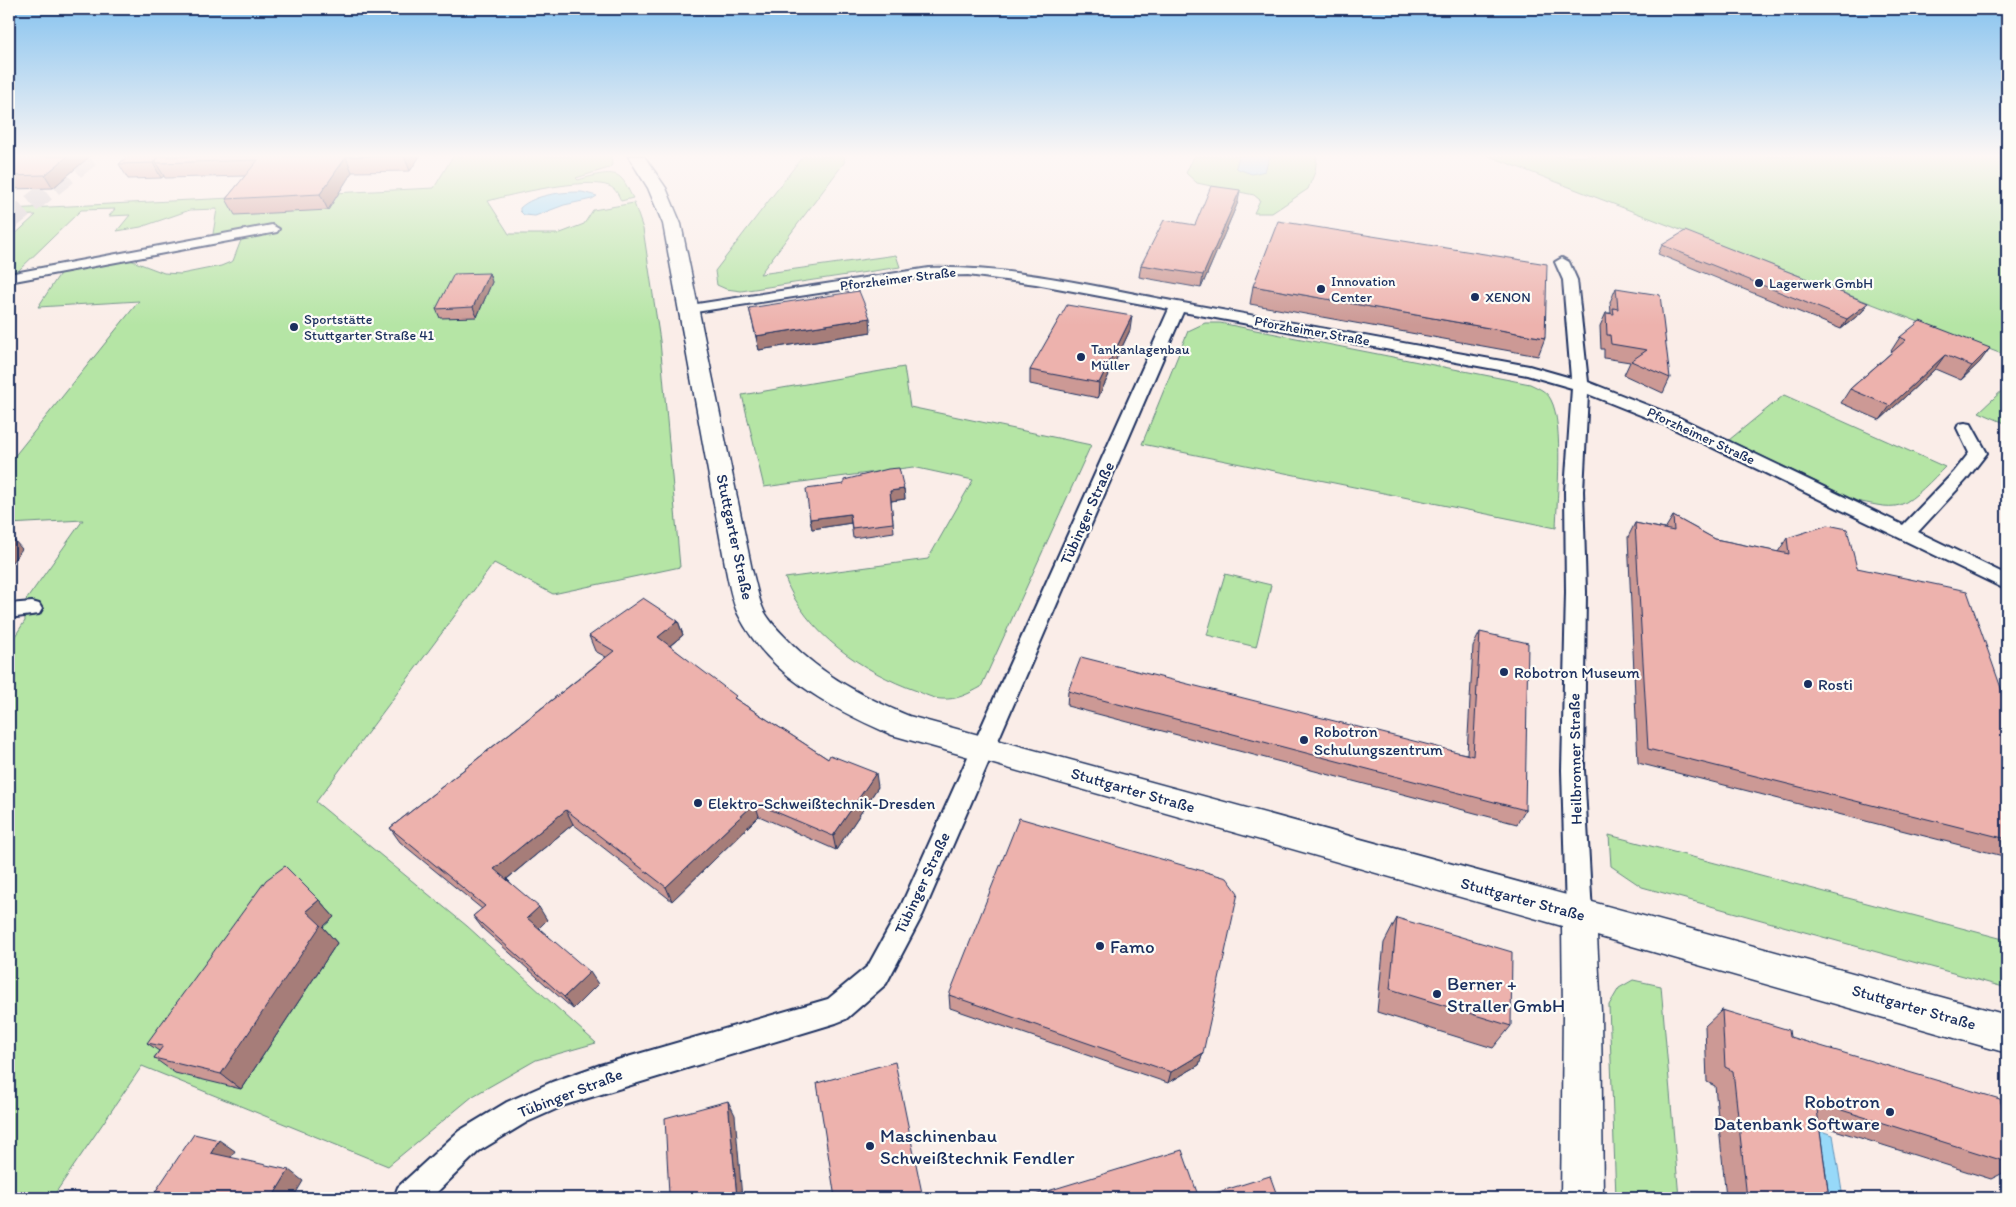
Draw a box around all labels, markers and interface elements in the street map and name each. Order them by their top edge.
street label: Pforzheimer Straße [839,263,957,295]
place label: Innovation Center [1331,273,1396,306]
place label: Lagerwerk GmbH [1769,275,1873,292]
marker: Lagerwerk GmbH [1753,277,1765,289]
marker: Innovation Center [1315,283,1327,295]
place label: XENON [1485,289,1531,306]
marker: XENON [1469,291,1481,303]
place label: Sportstätte Stuttgarter Straße 41 [304,311,435,344]
street label: Pforzheimer Straße [1253,312,1371,350]
marker: Sportstätte Stuttgarter Straße 41 [288,321,300,333]
place label: Tankanlagenbau Müller [1091,341,1190,374]
marker: Tankanlagenbau Müller [1075,351,1087,363]
street label: Pforzheimer Straße [1644,404,1758,469]
street label: Tübinger Straße [1056,459,1118,567]
street label: Stuttgarter Straße [712,472,758,602]
place label: Robotron Museum [1514,663,1640,682]
marker: Robotron Museum [1498,666,1510,678]
place label: Rosti [1818,675,1853,694]
marker: Rosti [1802,678,1814,690]
street label: Heilbronner Straße [1564,693,1586,825]
place label: Robotron Schulungszentrum [1314,722,1443,759]
marker: Robotron Schulungszentrum [1298,734,1310,746]
street label: Stuttgarter Straße [1069,763,1197,817]
place label: Elektro-Schweißtechnik-Dresden [708,794,935,813]
marker: Elektro-Schweißtechnik-Dresden [692,797,704,809]
street label: Tübinger Straße [890,829,954,937]
street label: Stuttgarter Straße [1459,873,1587,925]
place label: Famo [1110,935,1155,958]
marker: Famo [1094,940,1106,952]
place label: Berner + Straller GmbH [1447,972,1565,1017]
street label: Stuttgarter Straße [1850,980,1978,1034]
marker: Berner + Straller GmbH [1431,988,1443,1000]
street label: Tübinger Straße [515,1064,625,1122]
place label: Robotron Datenbank Software [1713,1090,1880,1135]
marker: Robotron Datenbank Software [1884,1106,1896,1118]
place label: Maschinenbau Schweißtechnik Fendler [880,1124,1075,1169]
marker: Maschinenbau Schweißtechnik Fendler [864,1140,876,1152]

